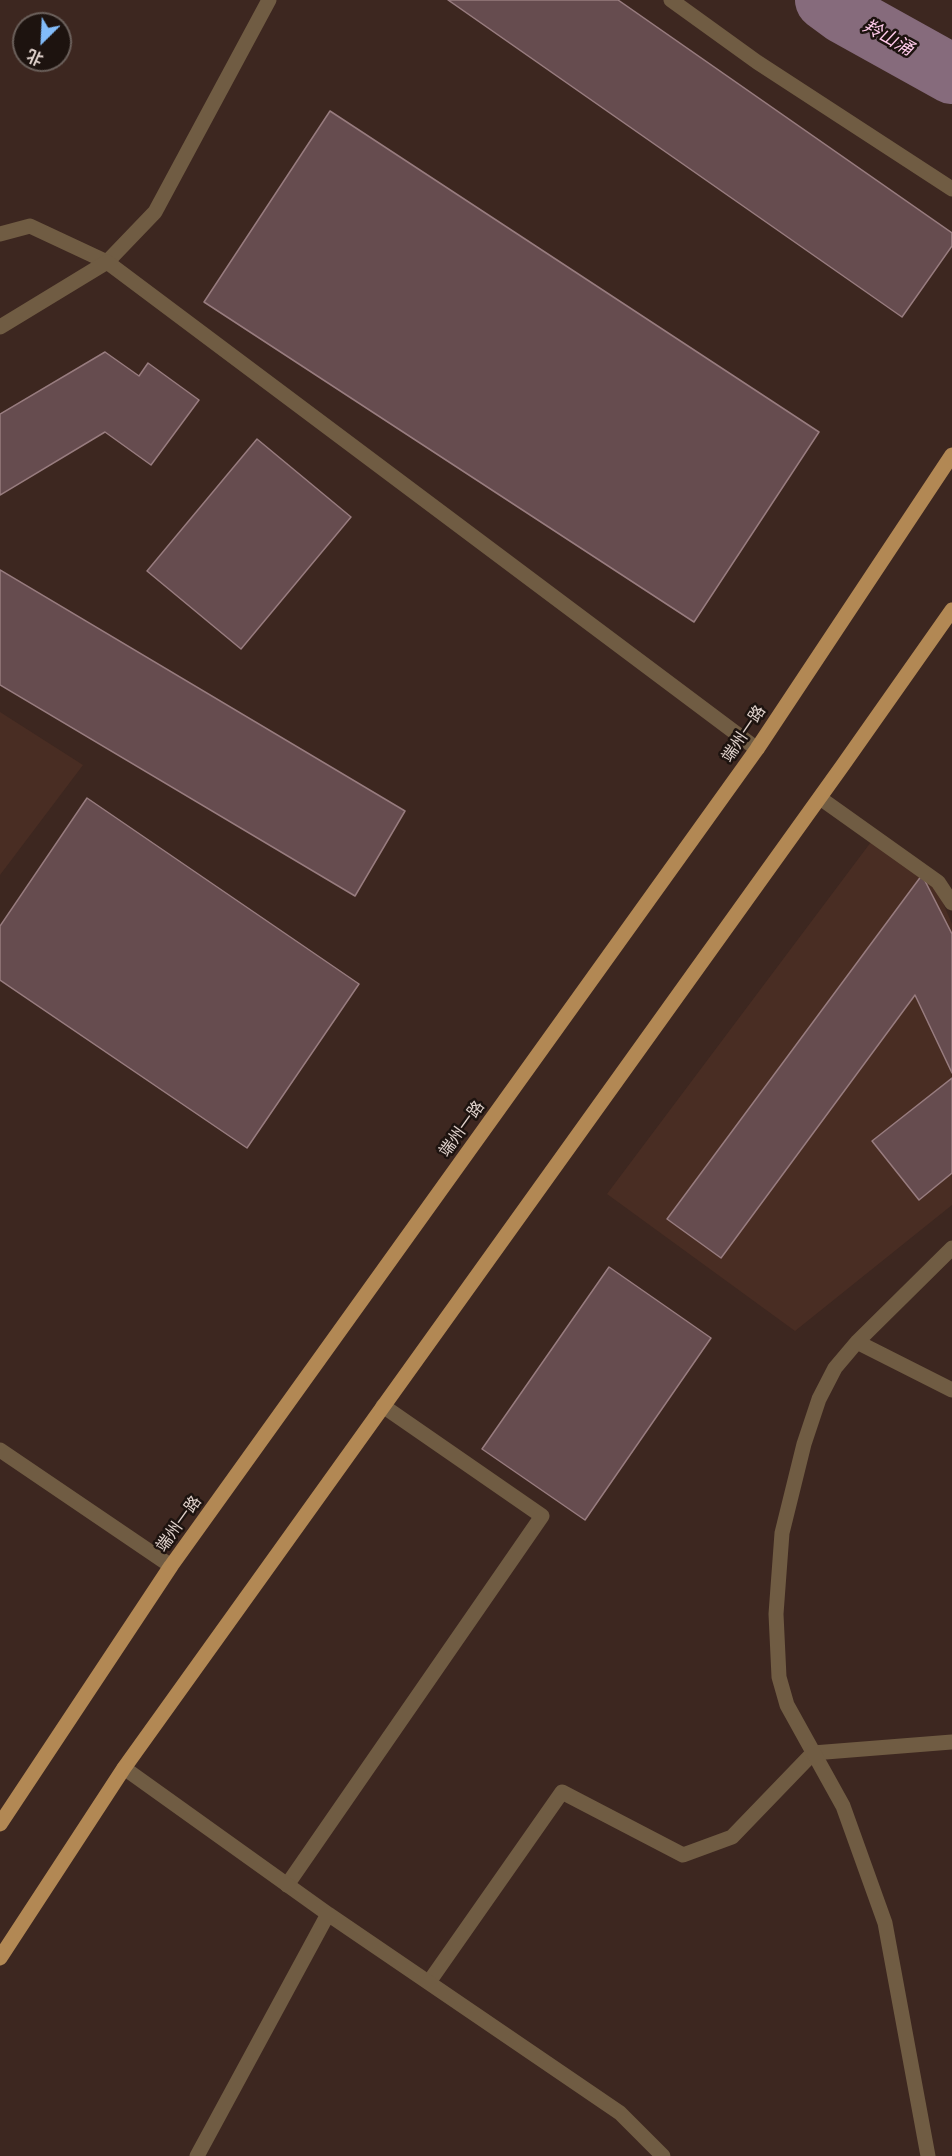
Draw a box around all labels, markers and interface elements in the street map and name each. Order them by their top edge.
north arrow [12,12,72,72]
water label: 羚山涌 [859,15,917,61]
text: 北 [24,45,46,69]
street label: 端州一路 [718,702,770,766]
street label: 端州一路 [435,1097,489,1161]
street label: 端州一路 [152,1492,206,1556]

